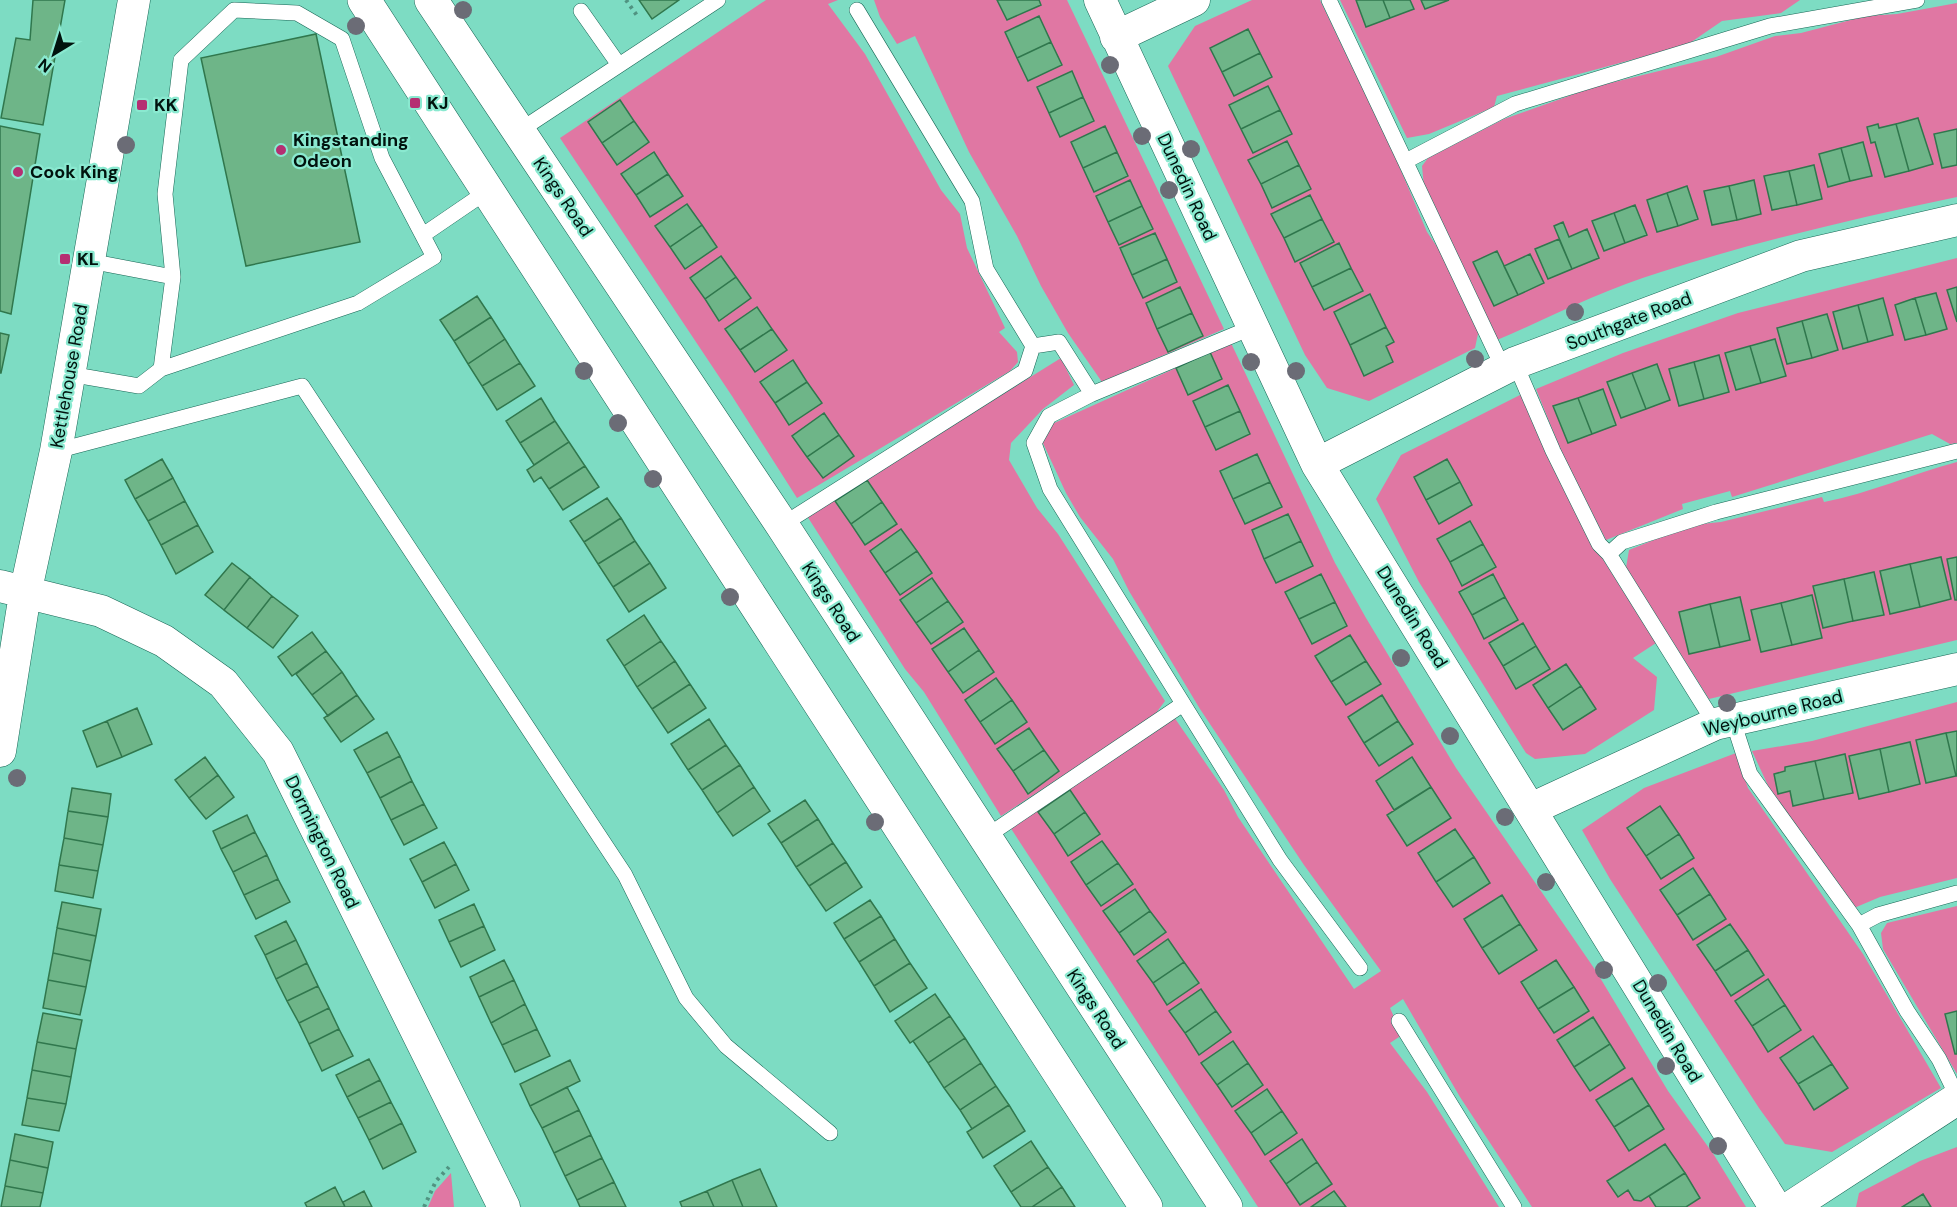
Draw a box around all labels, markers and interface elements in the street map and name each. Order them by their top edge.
north arrow [24,24,84,84]
text: N [34,54,56,77]
place label: KJ [427,91,449,115]
place label: KK [154,93,178,117]
marker: KJ [408,96,422,110]
marker: KK [135,98,149,112]
place label: Kingstanding Odeon [293,128,409,173]
street label: Dunedin Road [1152,129,1222,245]
marker: Kingstanding Odeon [274,143,288,157]
street label: Kings Road [528,153,598,241]
place label: Cook King [30,160,118,184]
marker: Cook King [11,165,25,179]
place label: KL [77,247,99,271]
marker: KL [58,252,72,266]
street label: Southgate Road [1563,286,1695,356]
street label: Kettlehouse Road [45,302,93,450]
street label: Kings Road [796,557,866,647]
street label: Dunedin Road [1371,562,1453,672]
street label: Weybourne Road [1701,684,1845,742]
street label: Dormington Road [279,772,365,912]
street label: Kings Road [1061,964,1131,1054]
street label: Dunedin Road [1627,975,1707,1087]

